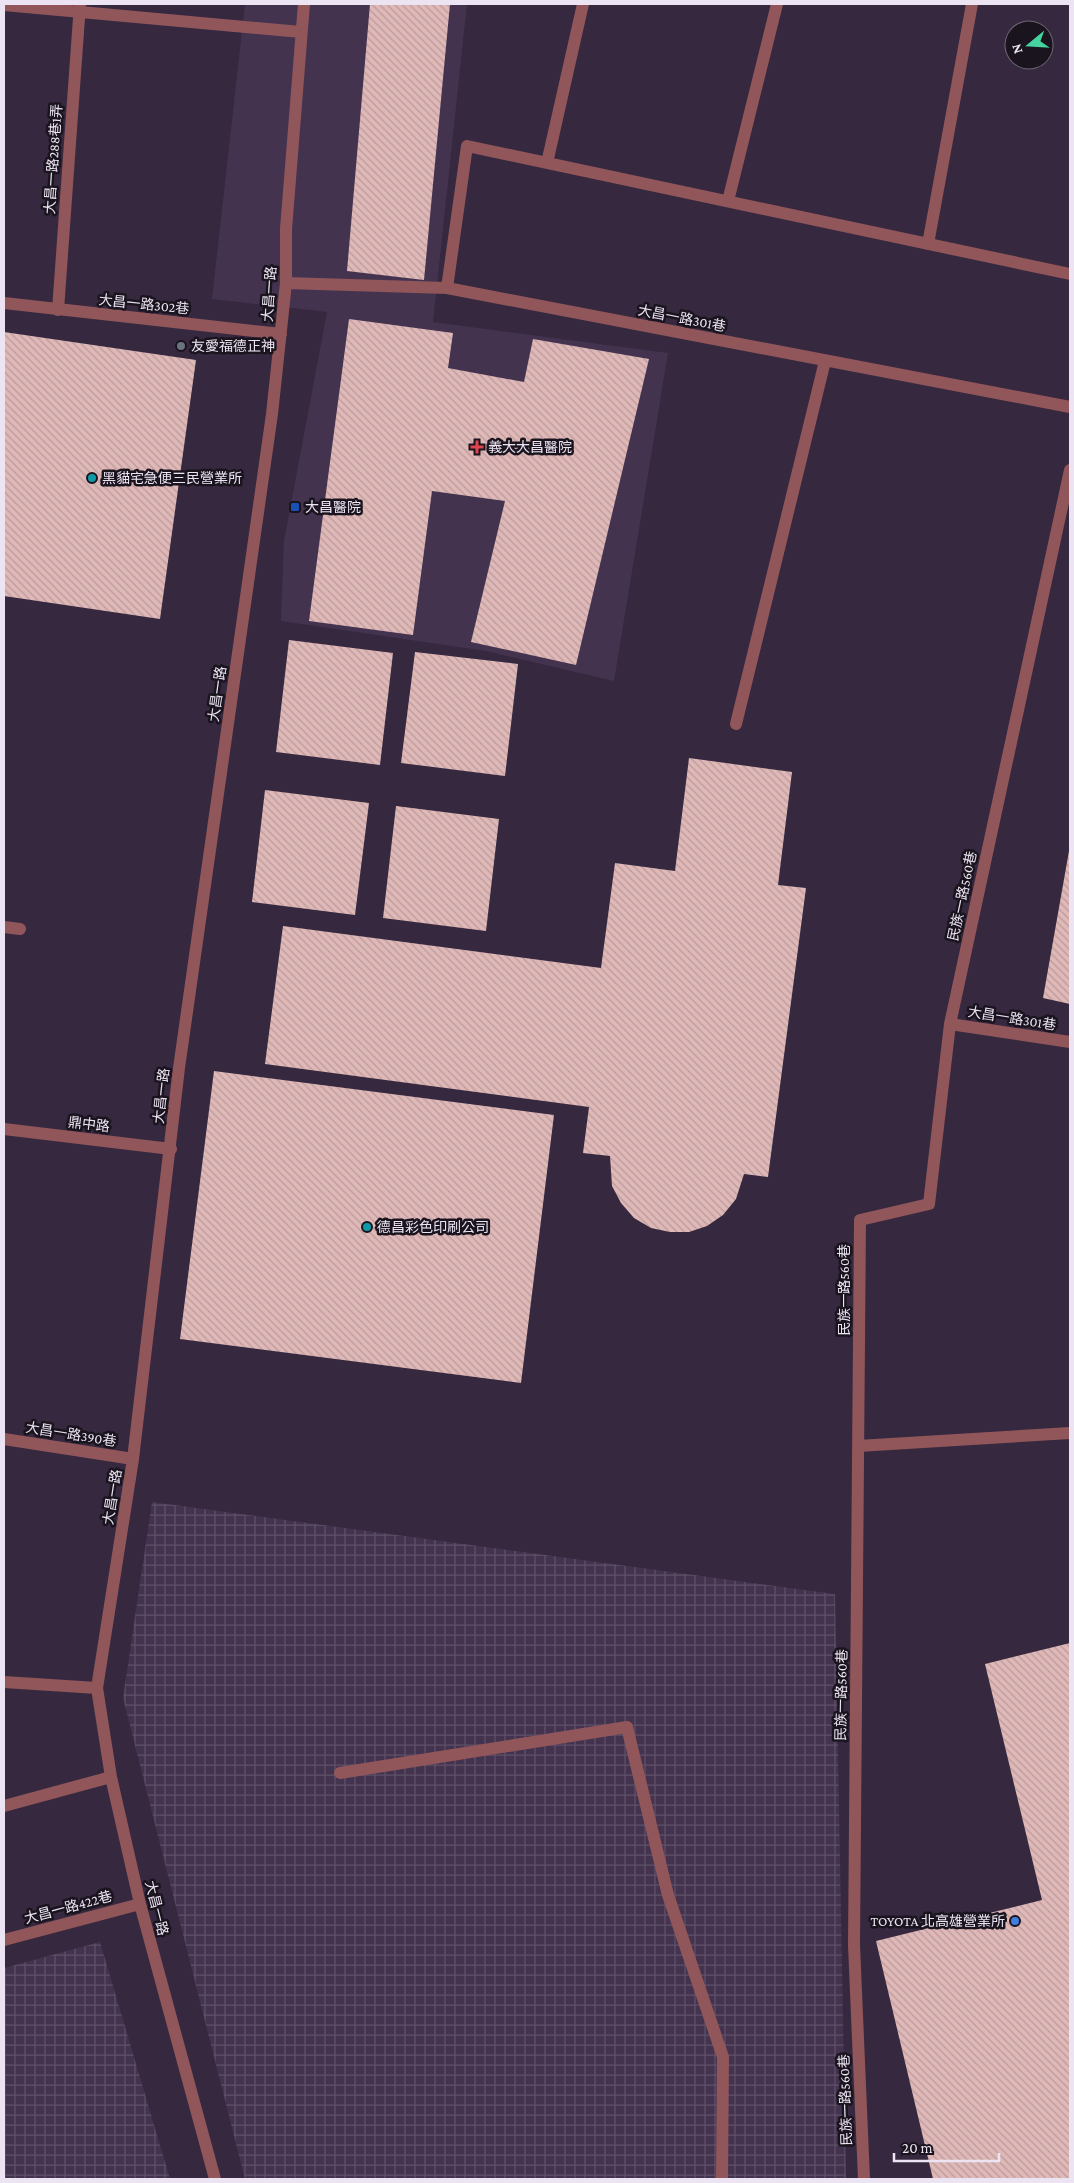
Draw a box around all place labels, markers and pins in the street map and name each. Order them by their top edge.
place label: 友愛福德正神 [191,338,275,354]
marker: 友愛福德正神 [175,340,187,352]
place label: 義大大昌醫院 [488,439,572,455]
marker: 義大大昌醫院 [470,440,484,454]
place label: 黑貓宅急便三民營業所 [102,470,242,486]
marker: 黑貓宅急便三民營業所 [86,472,98,484]
place label: 大昌醫院 [305,499,361,515]
marker: 大昌醫院 [289,501,301,513]
place label: 德昌彩色印刷公司 [377,1219,489,1235]
marker: 德昌彩色印刷公司 [361,1221,373,1233]
place label: TOYOTA 北高雄營業所 [871,1913,1005,1929]
marker: TOYOTA 北高雄營業所 [1009,1915,1021,1927]

